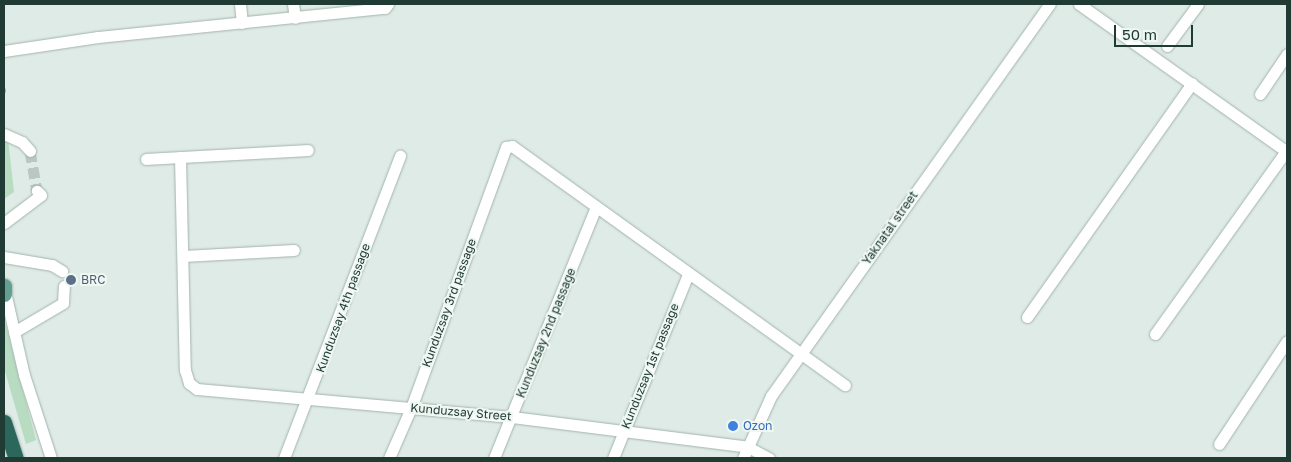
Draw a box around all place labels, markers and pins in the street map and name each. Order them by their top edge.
place label: BRC [81,273,105,287]
marker: BRC [65,274,77,286]
place label: Ozon [743,419,772,433]
marker: Ozon [727,420,739,432]

